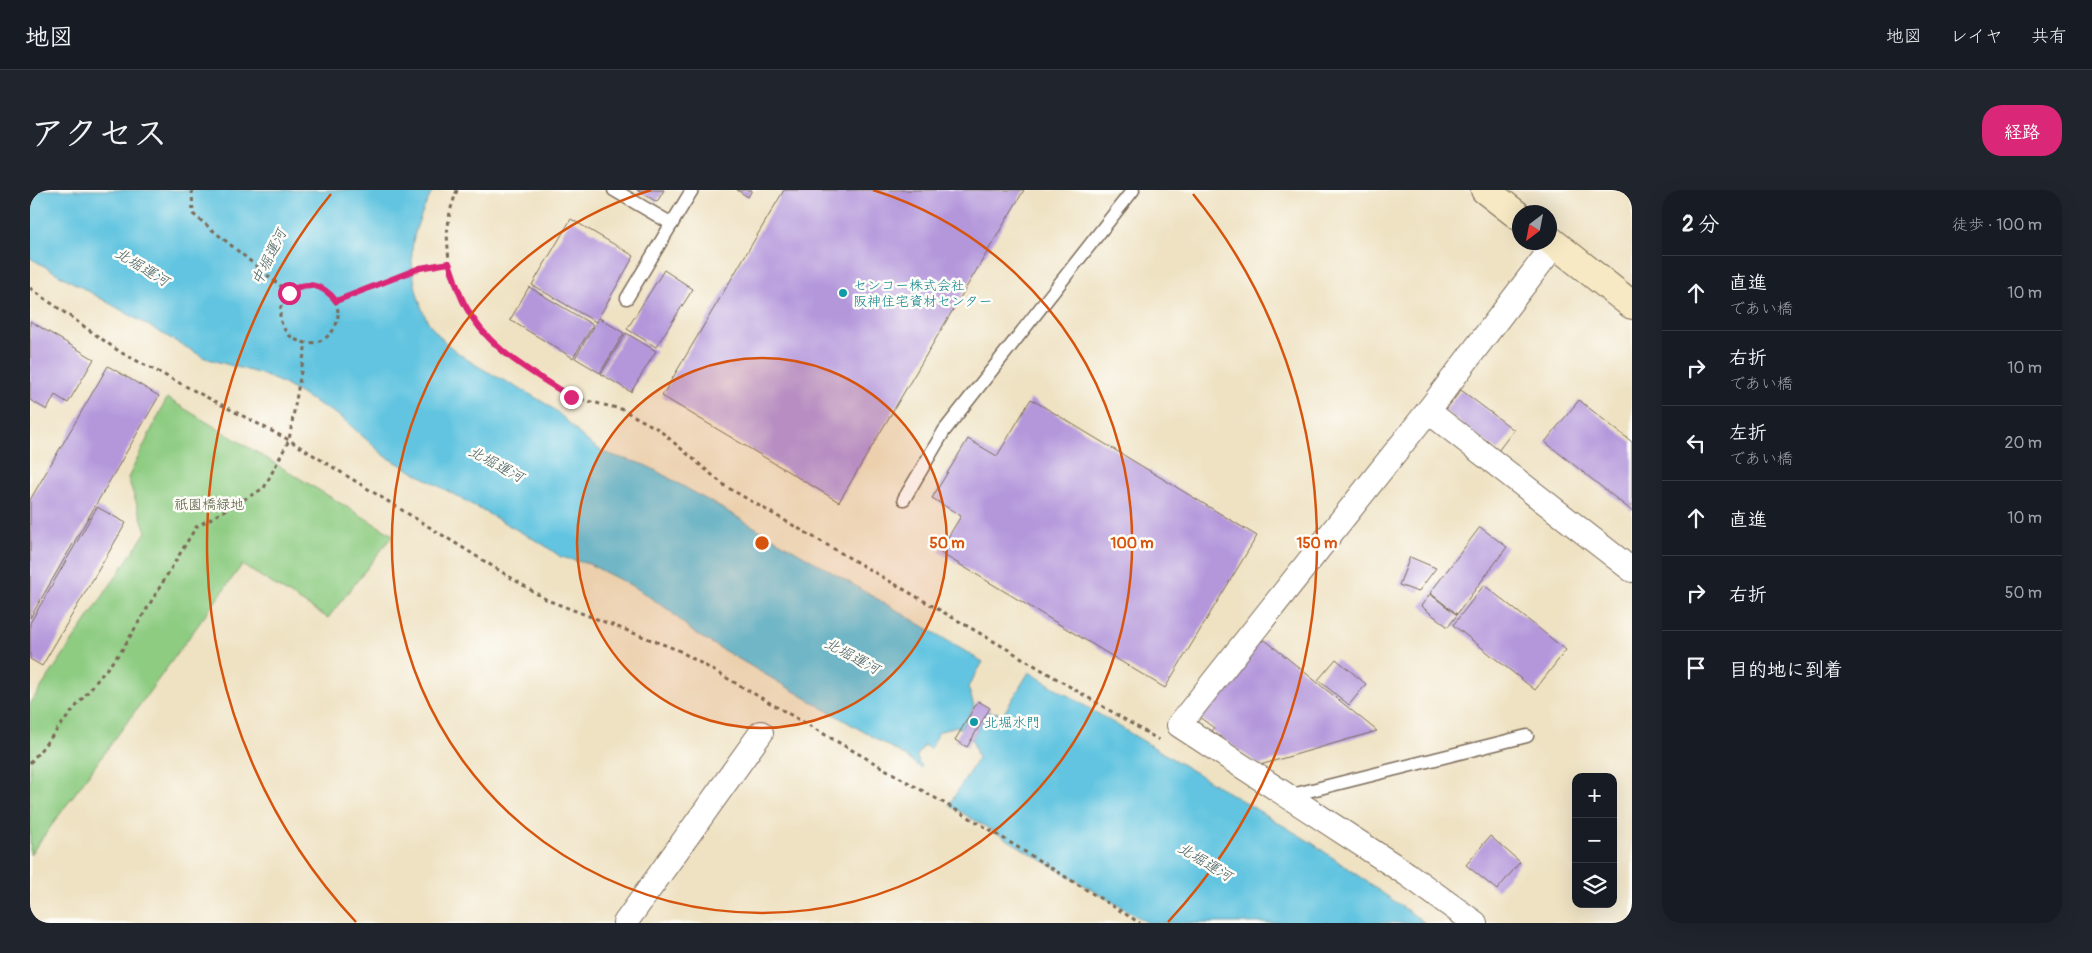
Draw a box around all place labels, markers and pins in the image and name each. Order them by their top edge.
place label: センコー株式会社 阪神住宅資材センター [853,277,992,310]
marker: センコー株式会社 阪神住宅資材センター [837,287,849,299]
centre of rings [753,534,771,552]
place label: 北堀水門 [984,714,1040,731]
marker: 北堀水門 [968,716,980,728]

